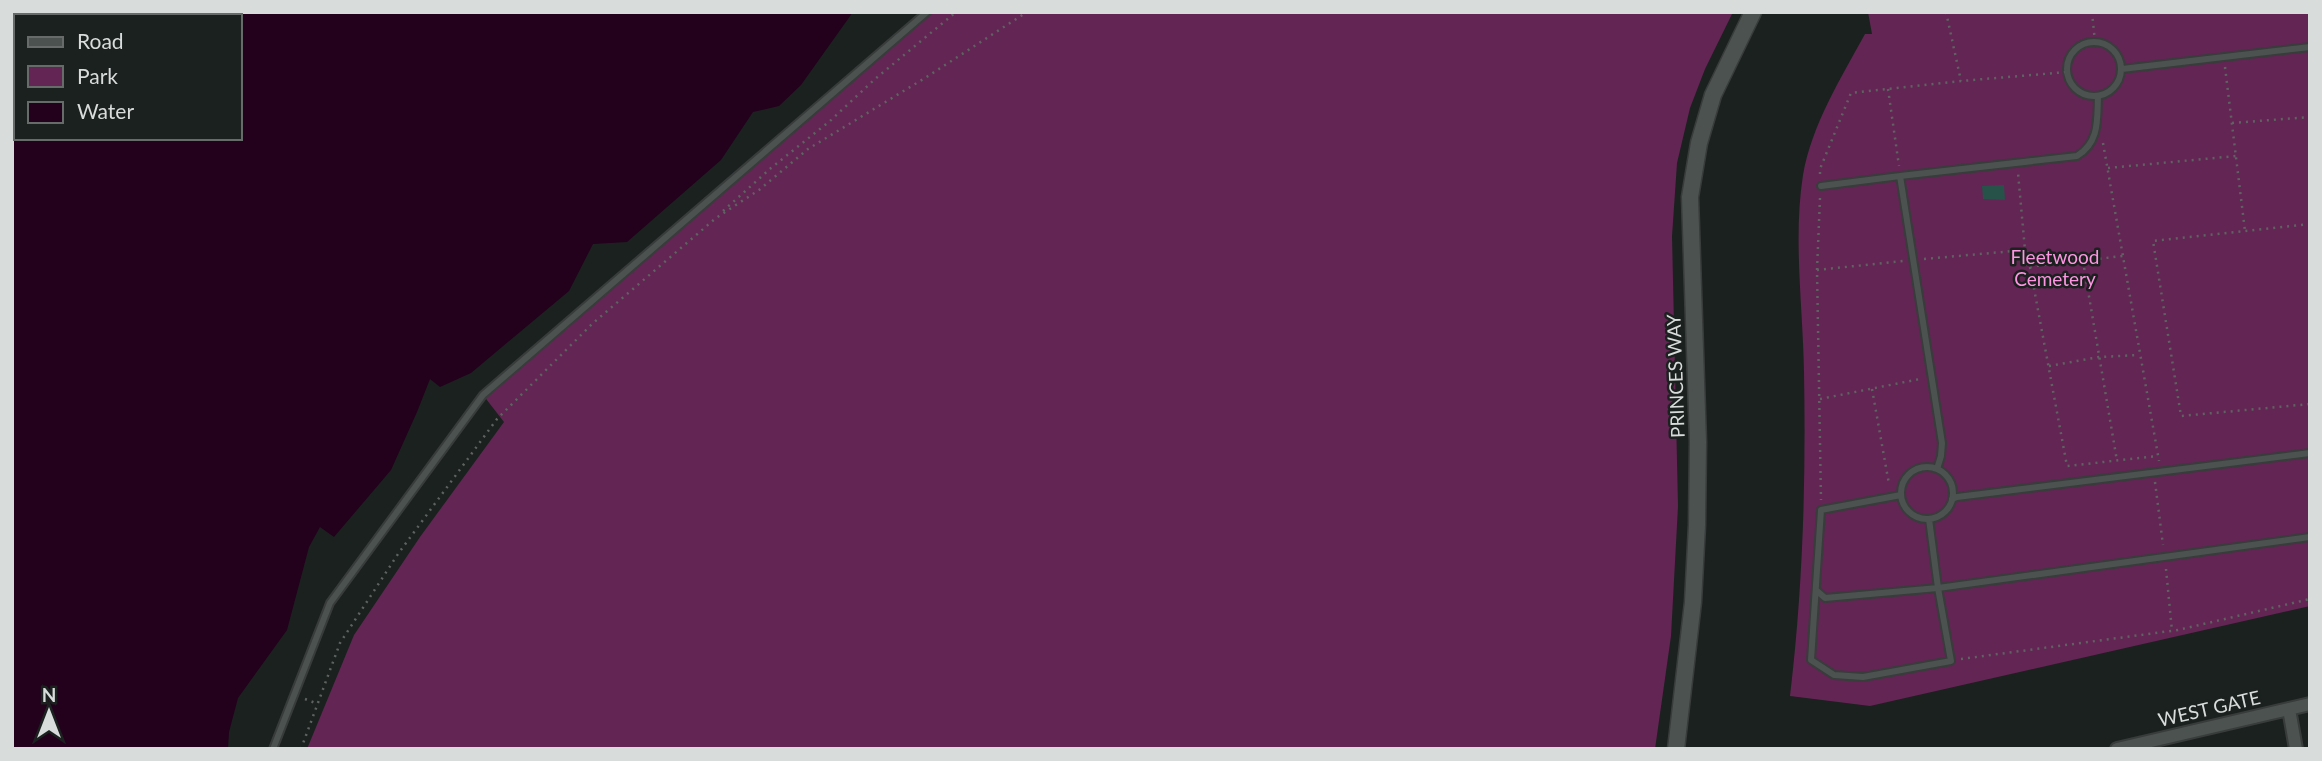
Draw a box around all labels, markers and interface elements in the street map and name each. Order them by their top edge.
legend [14,14,242,140]
text: Road [77,28,124,53]
text: Park [77,63,118,88]
text: Water [77,98,134,123]
park label: Fleetwood Cemetery [2011,245,2099,290]
street label: PRINCES WAY [1661,314,1689,438]
north arrow [14,677,84,747]
text: N [42,683,56,706]
street label: WEST GATE [2156,685,2262,731]

